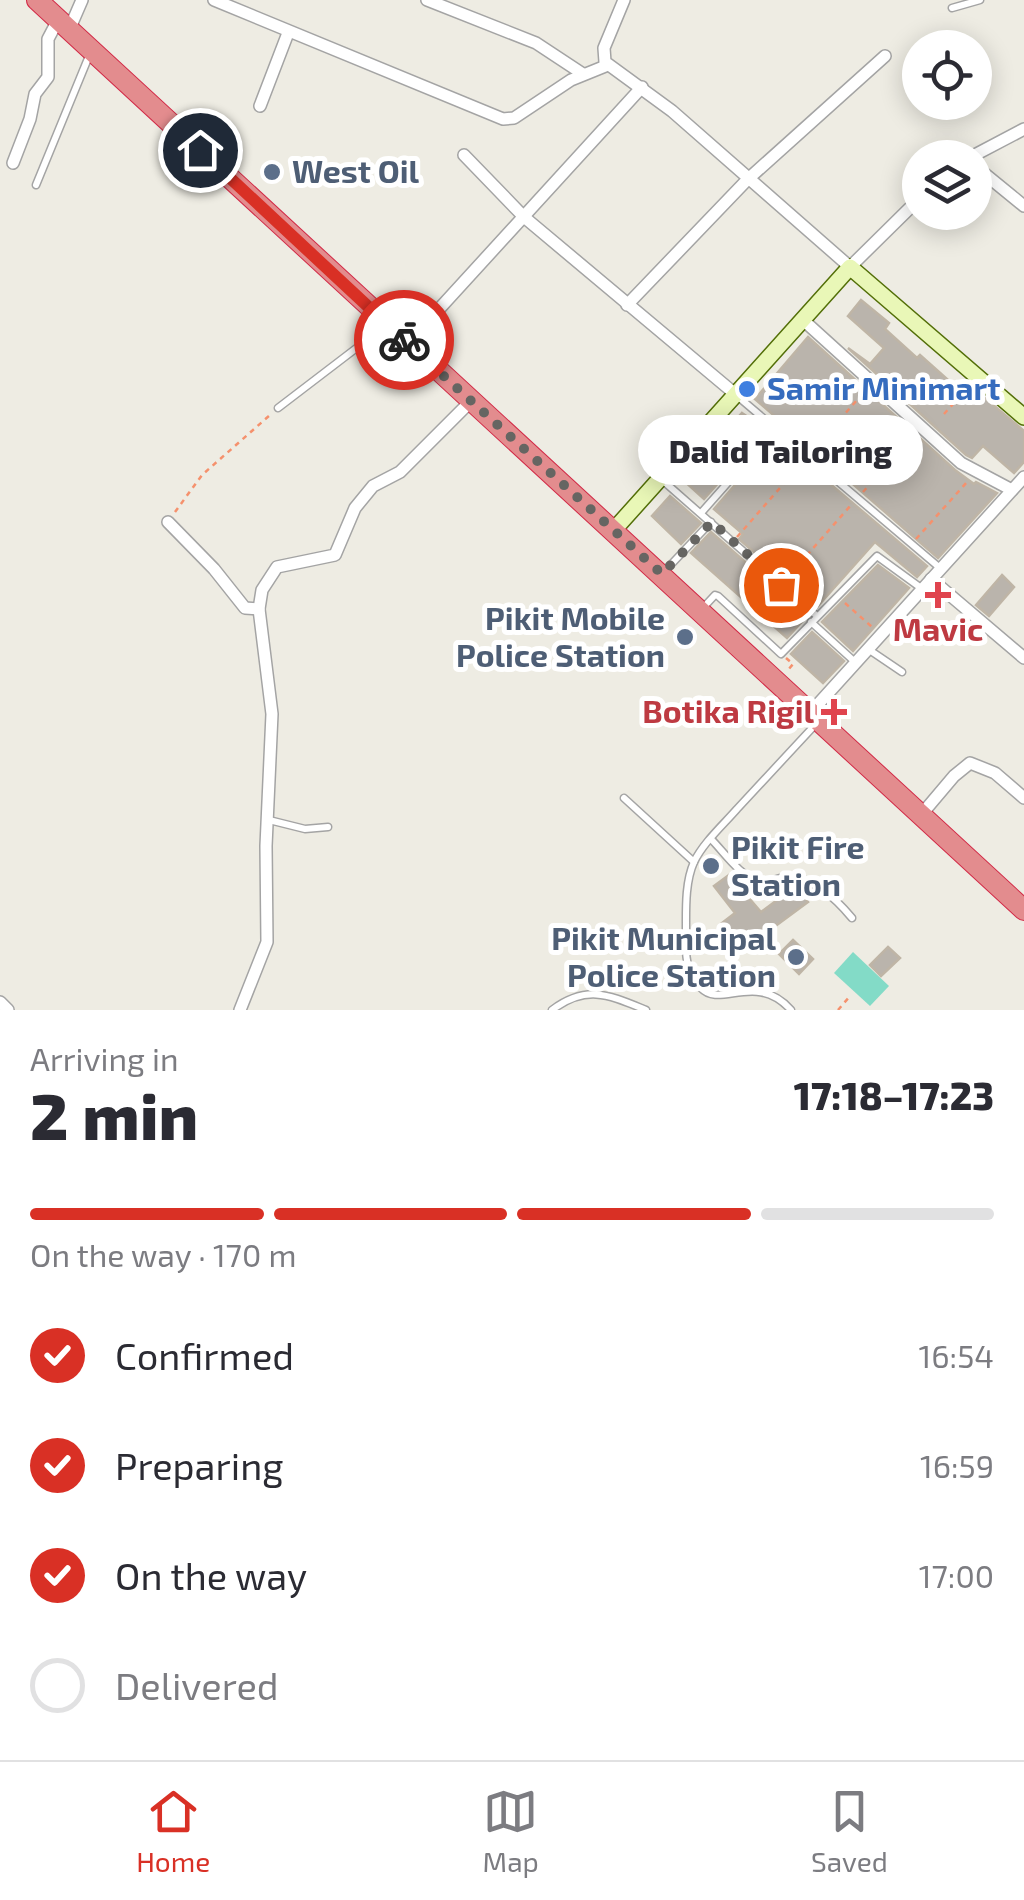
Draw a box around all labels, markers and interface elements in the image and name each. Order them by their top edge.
map controls [902,30,992,230]
button: locate [902,30,992,120]
pin [158,108,243,193]
icon: home [173,123,228,178]
button: layers [902,140,992,230]
place label: West Oil [292,151,420,189]
marker: West Oil [261,161,283,183]
courier [354,290,454,390]
icon: bike [377,313,432,368]
place label: Samir Minimart [767,368,1000,406]
marker: Samir Minimart [736,378,758,400]
callout: Dalid Tailoring [638,415,924,485]
text: Dalid Tailoring [669,431,892,469]
pin [739,543,824,628]
icon: bag [754,558,809,613]
marker: Mavic [927,584,949,606]
place label: Pikit Mobile Police Station [456,598,665,673]
place label: Mavic [893,609,983,647]
marker: Pikit Mobile Police Station [674,626,696,648]
place label: Botika Rigil [642,691,814,729]
marker: Botika Rigil [823,701,845,723]
place label: Pikit Fire Station [731,827,864,902]
marker: Pikit Fire Station [700,855,722,877]
place label: Pikit Municipal Police Station [551,918,776,993]
marker: Pikit Municipal Police Station [785,946,807,968]
text: Arriving in [30,1039,179,1077]
text: 17:18–17:23 [794,1072,994,1118]
text: 2 min [30,1075,198,1153]
text: On the way · 170 m [30,1235,296,1273]
icon: check [30,1328,85,1383]
text: Confirmed [115,1332,294,1378]
text: 16:54 [919,1336,994,1374]
icon: check [30,1438,85,1493]
text: Preparing [115,1442,283,1488]
text: 16:59 [920,1446,994,1484]
icon: check [30,1548,85,1603]
text: On the way [115,1552,307,1598]
text: 17:00 [919,1556,994,1594]
text: Delivered [115,1662,279,1708]
tab: Home [136,1784,210,1878]
tab: Map [483,1784,539,1878]
tab: Saved [811,1784,888,1878]

